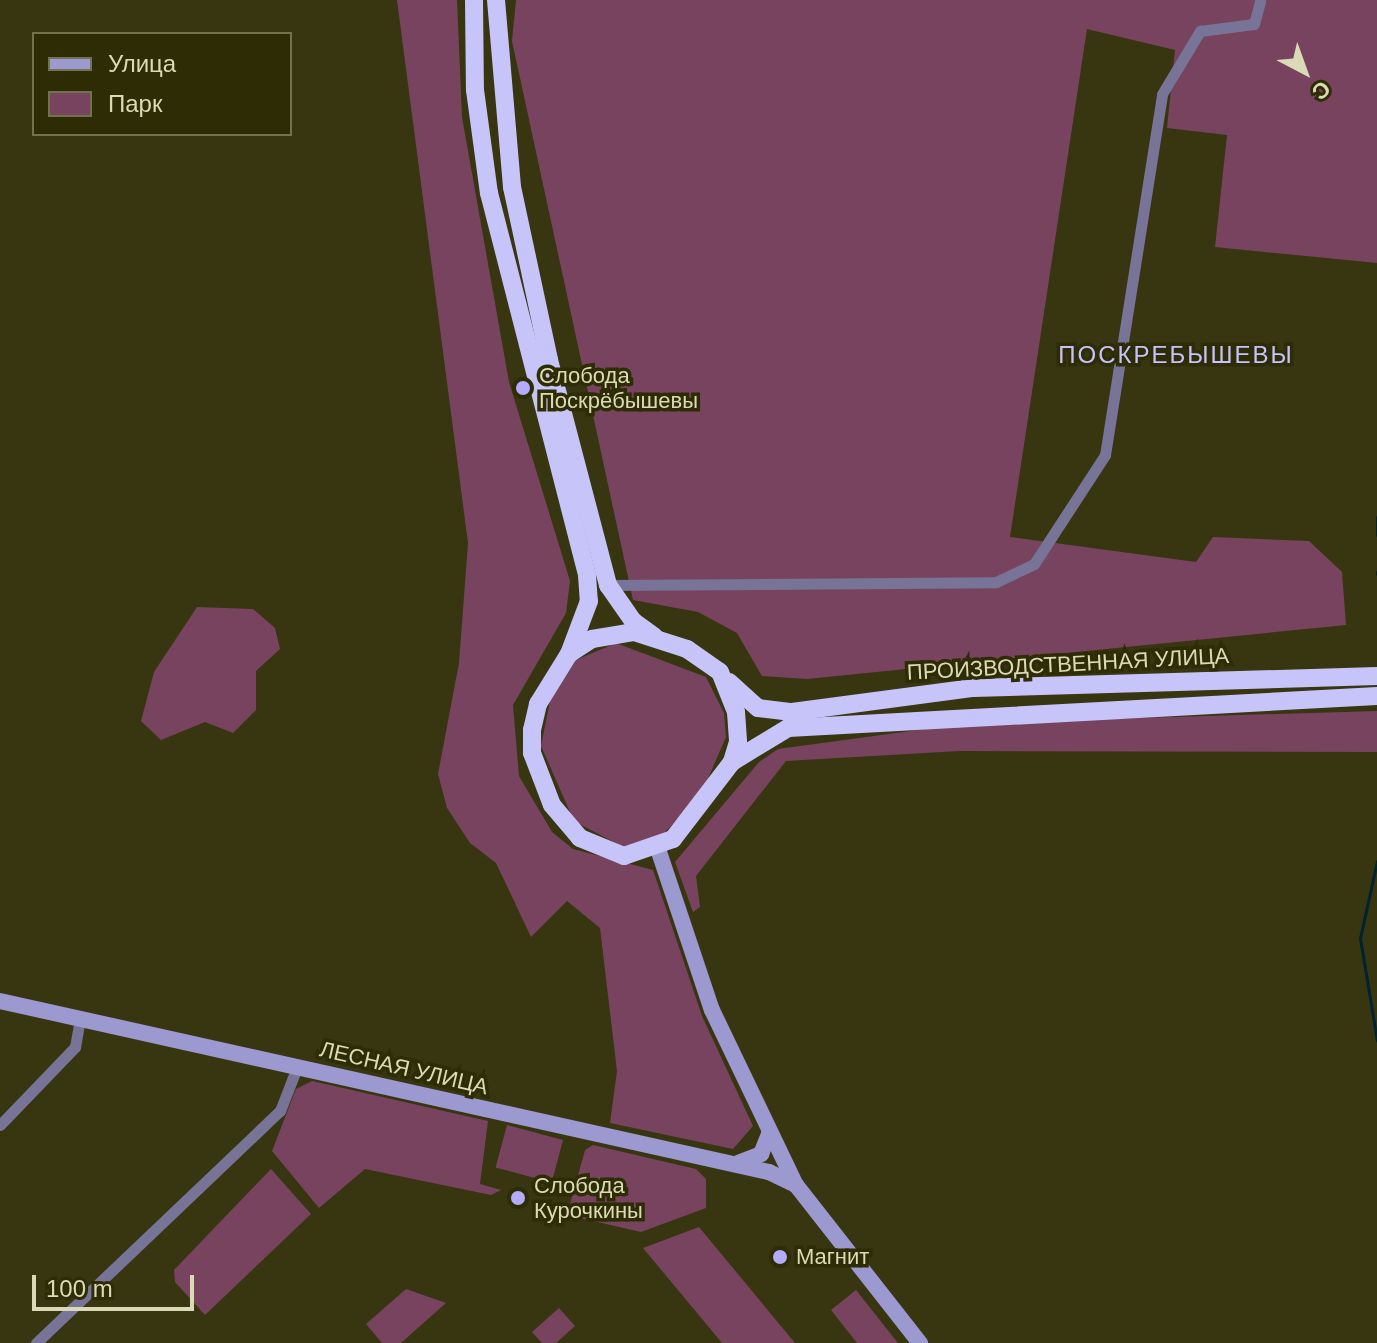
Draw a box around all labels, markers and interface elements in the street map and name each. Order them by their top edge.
legend [32,32,292,136]
north arrow [1265,32,1345,112]
text: Улица [108,50,176,77]
text: С [1307,76,1335,105]
text: Парк [108,90,162,117]
district label: ПОСКРЕБЫШЕВЫ [1058,341,1294,369]
place label: Слобода Поскрёбышевы [539,362,698,414]
marker: Слобода Поскрёбышевы [514,379,532,397]
street label: ПРОИЗВОДСТВЕННАЯ УЛИЦА [906,642,1230,686]
street label: ЛЕСНАЯ УЛИЦА [317,1036,491,1100]
place label: Слобода Курочкины [534,1172,643,1224]
marker: Слобода Курочкины [509,1189,527,1207]
place label: Магнит [796,1244,869,1270]
marker: Магнит [771,1248,789,1266]
scale bar [36,1259,198,1309]
text: 100 m [46,1275,113,1302]

